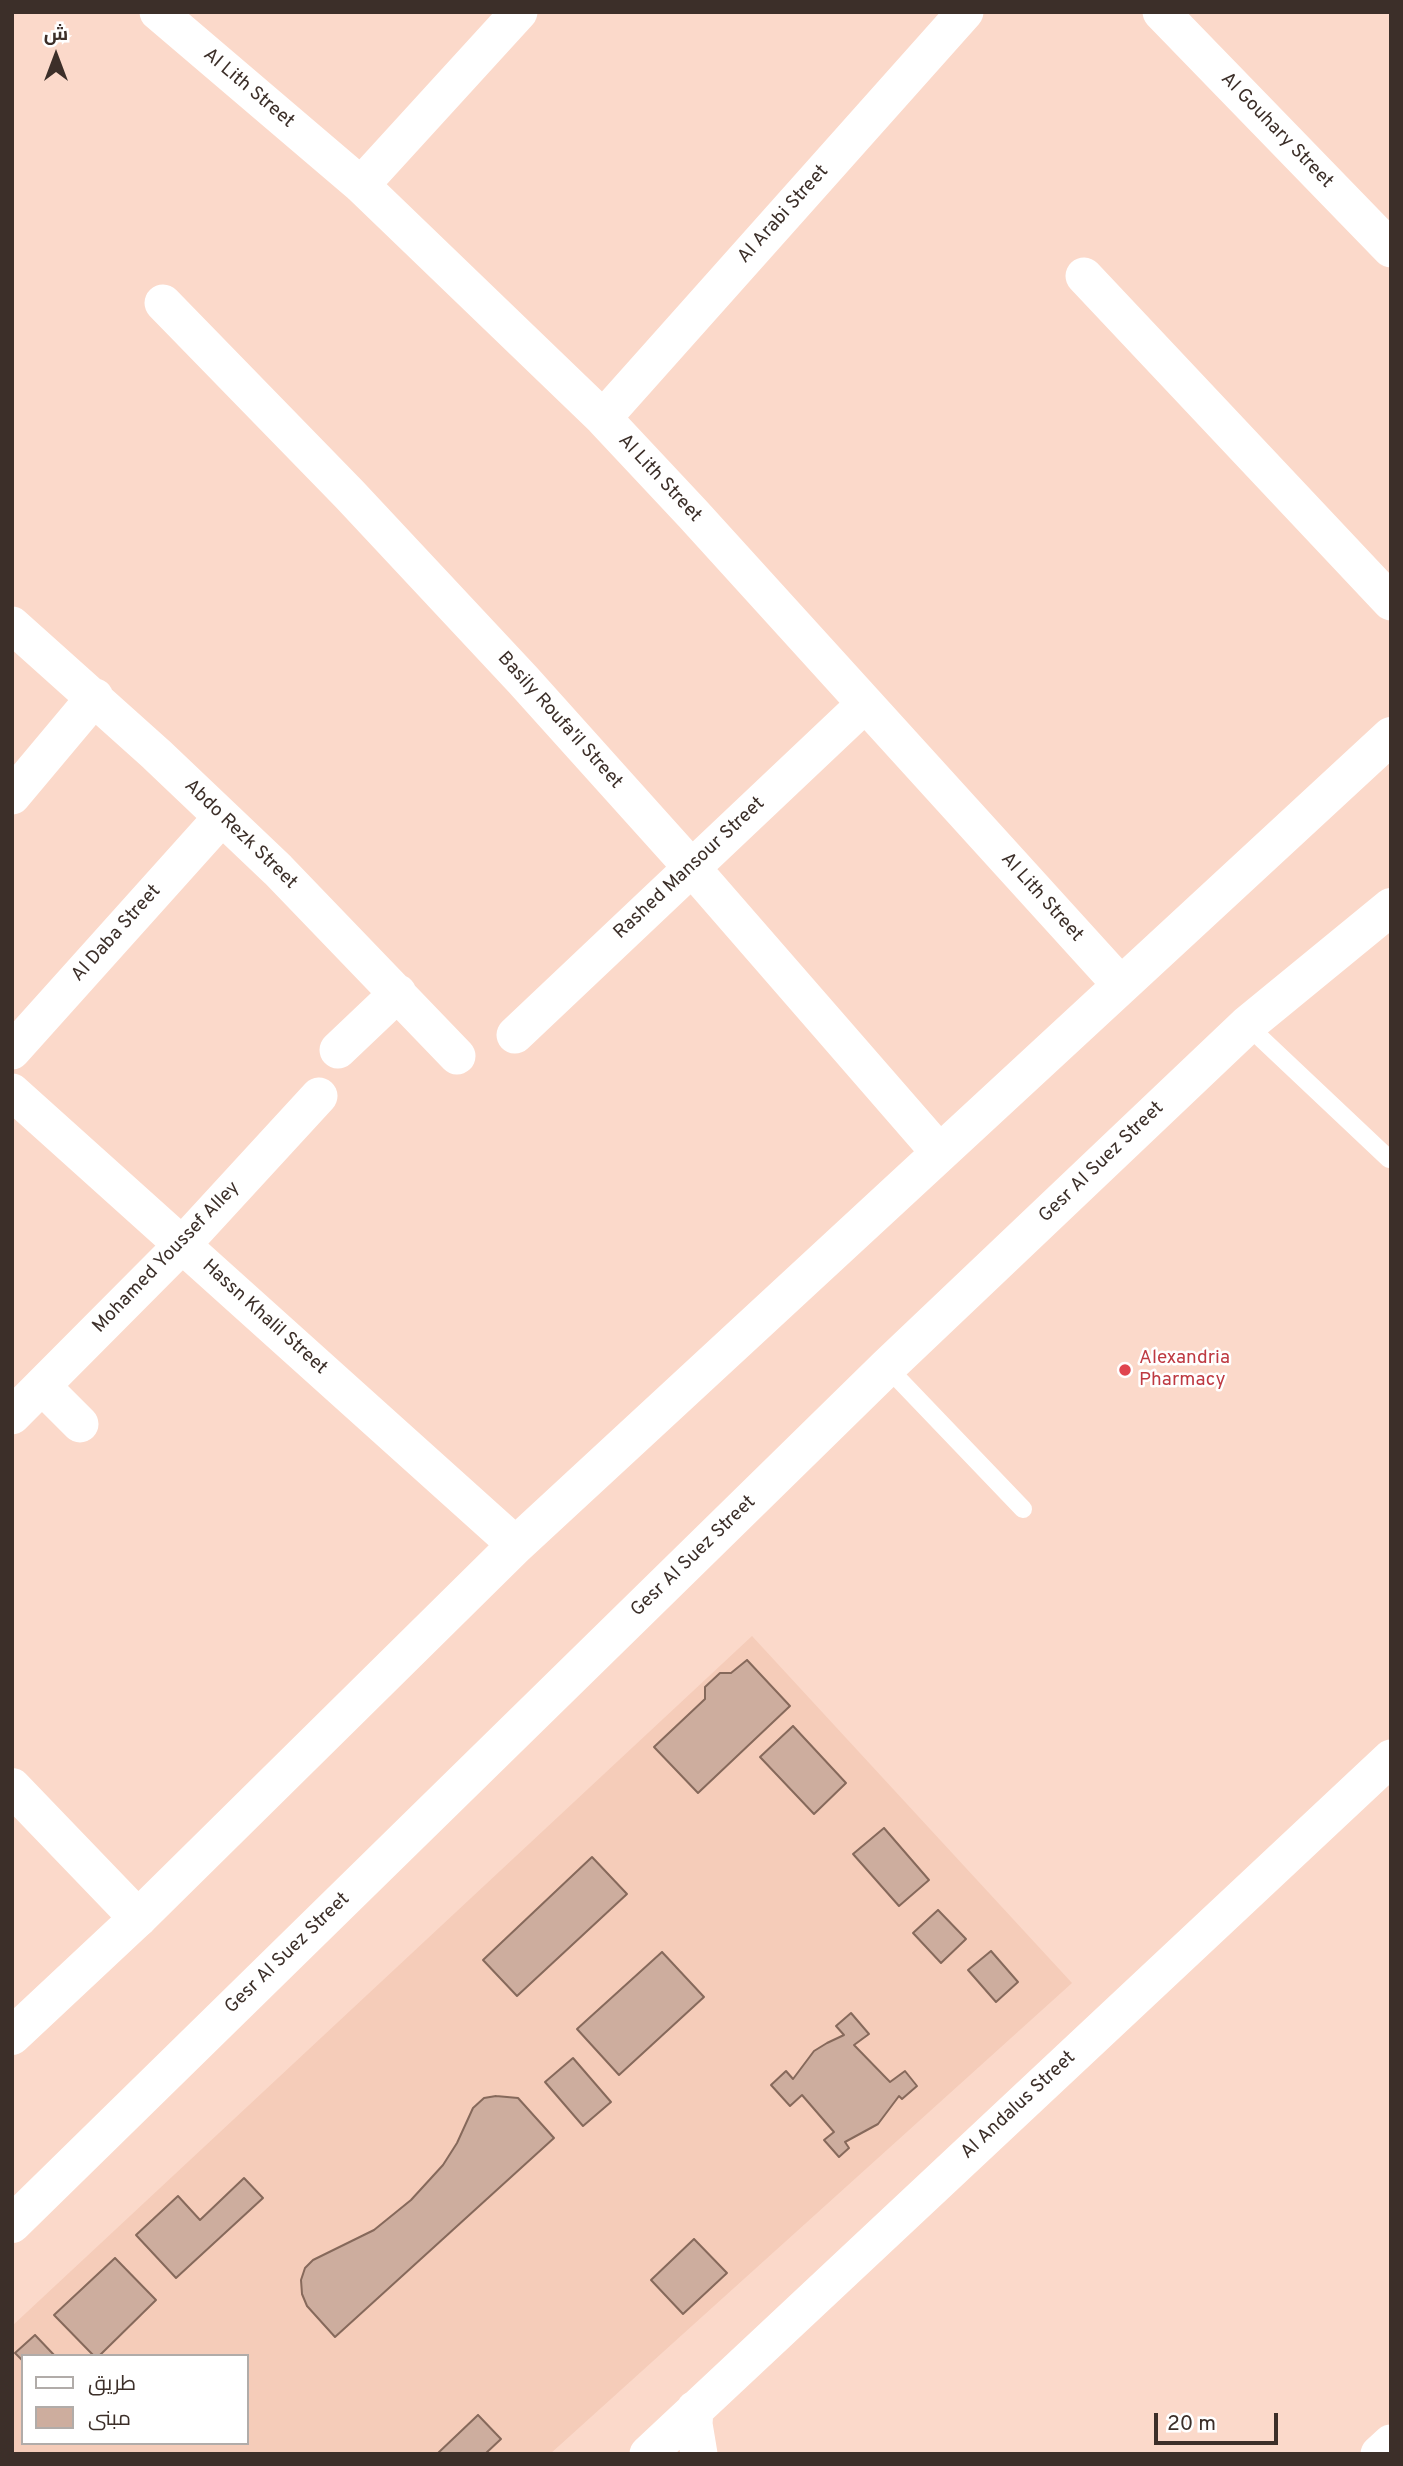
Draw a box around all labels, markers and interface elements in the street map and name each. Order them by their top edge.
north arrow [21,21,91,91]
text: ش [44,23,68,47]
street label: Al Lith Street [198,44,298,134]
street label: Al Gouhary Street [1215,68,1337,194]
street label: Al Arabi Street [734,161,834,269]
street label: Al Lith Street [612,430,706,528]
street label: Basily Roufa'il Street [492,648,626,794]
street label: Abdo Rezk Street [179,775,301,895]
street label: Rashed Mansour Street [610,793,770,945]
street label: Al Lith Street [995,849,1087,947]
street label: Al Daba Street [67,881,167,987]
street label: Gesr Al Suez Street [1035,1098,1169,1228]
street label: Mohamed Youssef Alley [89,1178,245,1338]
street label: Hassn Khalil Street [197,1256,331,1380]
place label: Alexandria Pharmacy [1139,1348,1230,1392]
marker: Alexandria Pharmacy [1117,1362,1133,1378]
street label: Gesr Al Suez Street [627,1492,761,1622]
street label: Gesr Al Suez Street [221,1889,355,2019]
street label: Al Andalus Street [957,2047,1081,2165]
legend [21,2354,248,2445]
text: طريق [88,2371,136,2398]
scale bar [1158,2400,1282,2444]
text: مبنى [88,2406,131,2433]
text: 20 m [1167,2411,1216,2438]

